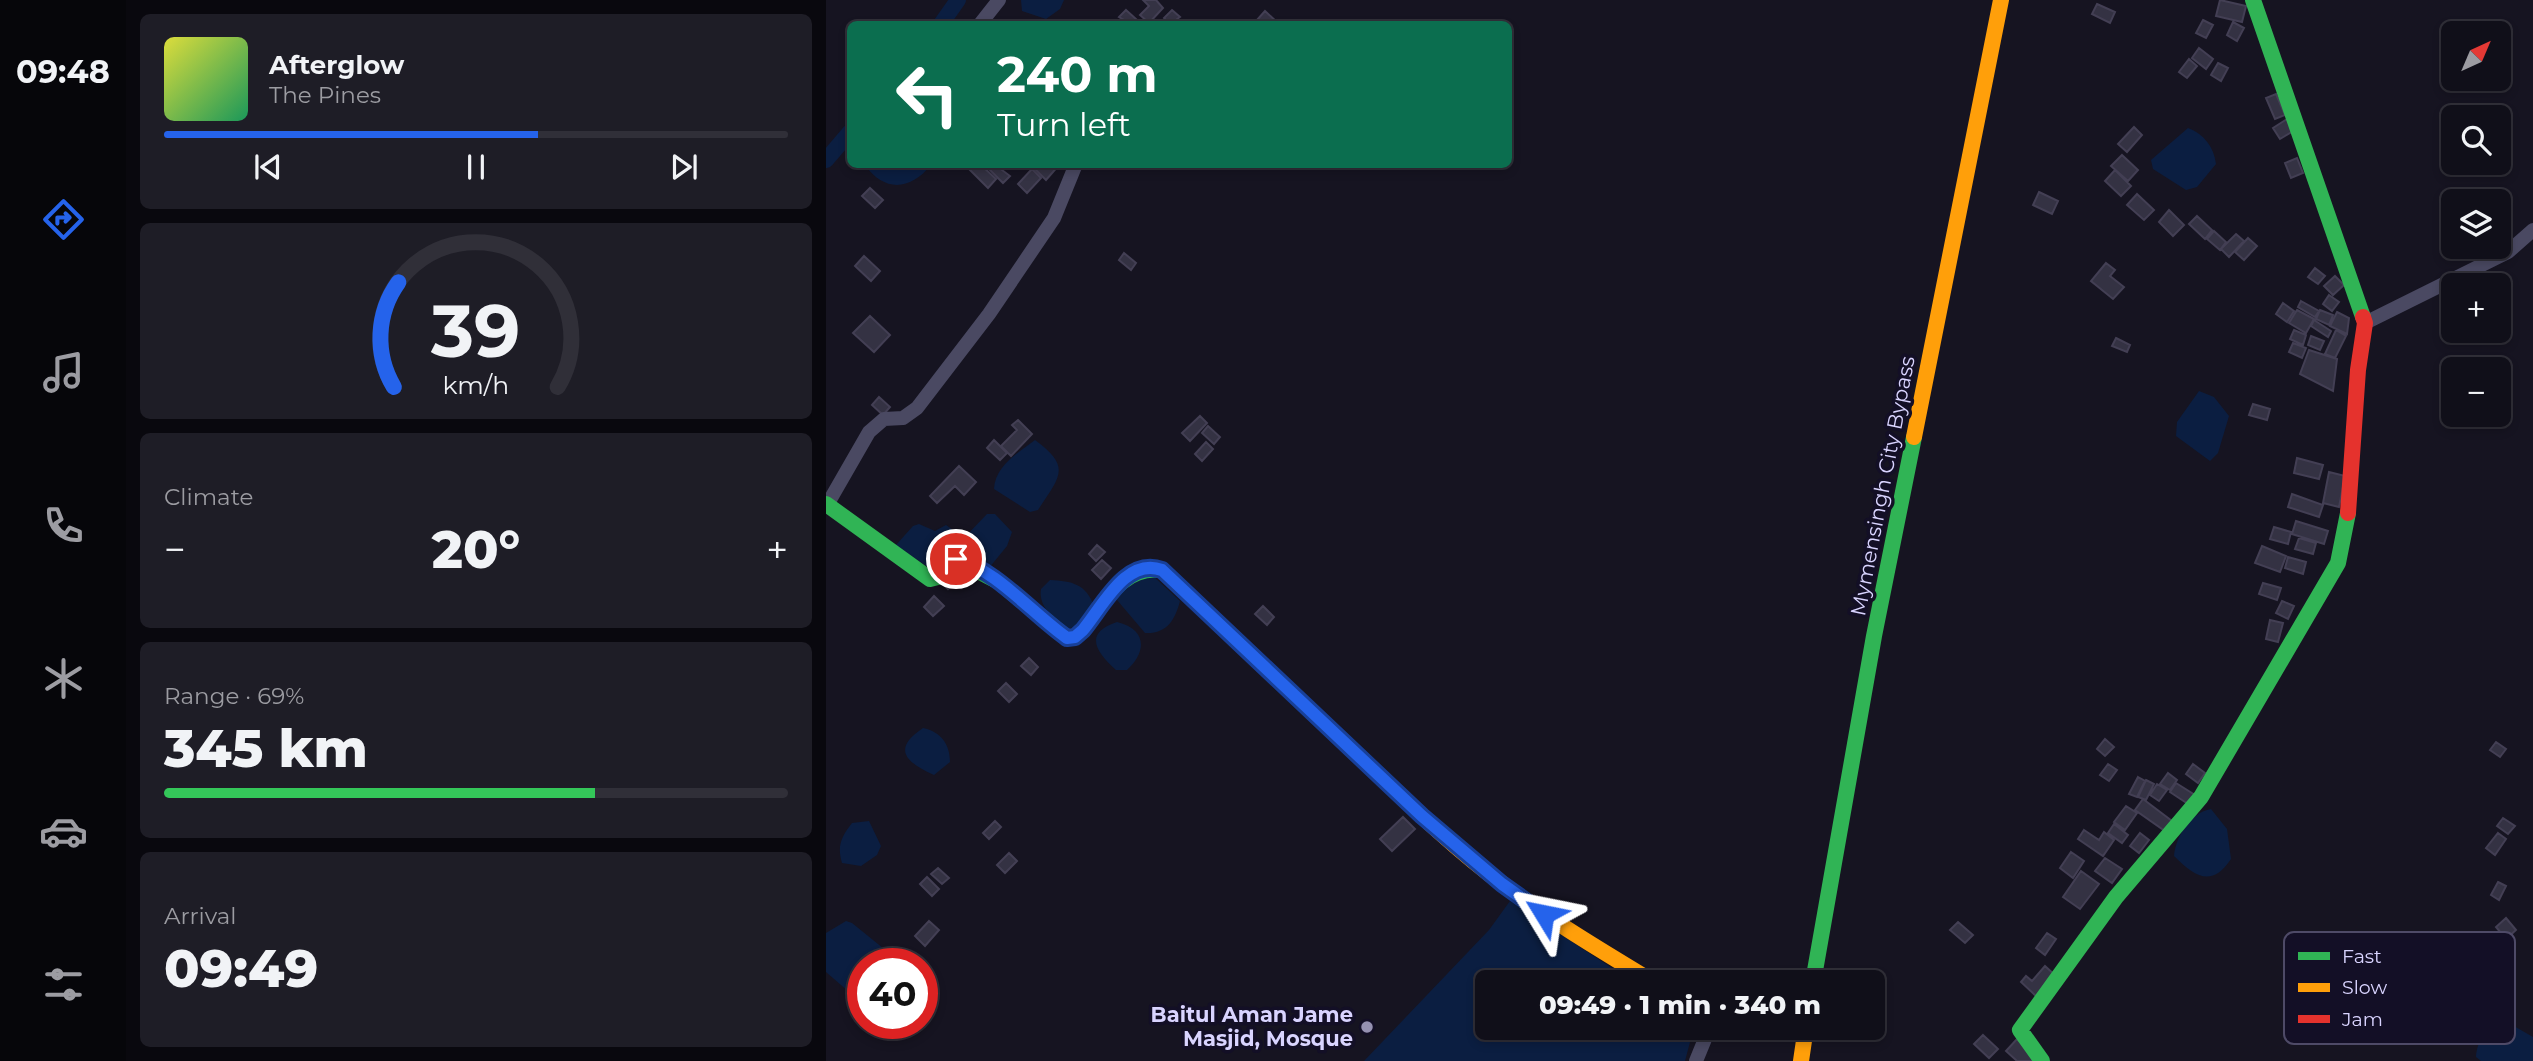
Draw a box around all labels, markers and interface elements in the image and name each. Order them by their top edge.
north arrow [2441,21,2511,91]
map controls [2441,21,2511,427]
text: 240 m [997,45,1158,104]
text: Afterglow [269,49,404,81]
icon: left [882,49,973,140]
text: 09:48 [16,52,110,91]
text: The Pines [269,81,381,109]
text: Turn left [997,105,1131,144]
button: search [2441,105,2511,175]
icon: previous [249,148,287,186]
icon: pause [457,148,495,186]
icon: next [665,148,703,186]
button: layers [2441,189,2511,259]
icon: directions [39,195,88,244]
button: + [2441,273,2511,343]
text: 39 [430,288,521,376]
icon: music [39,348,88,397]
street label: Mymensingh City Bypass [1845,354,1920,618]
button: − [2441,357,2511,427]
text: km/h [443,370,509,400]
text: Climate [164,483,253,511]
icon: phone [39,501,88,550]
text: 20° [432,518,520,581]
text: − [164,526,186,573]
text: + [766,526,788,573]
pin [926,529,986,589]
icon: arrive [937,540,975,578]
icon: climate [39,654,88,703]
text: Range · 69% [164,682,304,710]
text: 345 km [164,717,368,780]
icon: car [39,807,88,856]
position arrow [1507,877,1581,951]
text: Arrival [164,902,237,930]
legend [2284,932,2515,1044]
text: 09:49 [164,937,318,1000]
text: Fast [2342,945,2382,968]
speed limit sign: 40 [847,948,938,1039]
icon: filters [39,960,88,1009]
text: Slow [2342,976,2387,999]
text: 09:49 · 1 min · 340 m [1539,989,1821,1021]
place label: Baitul Aman Jame Masjid, Mosque [1151,1002,1353,1051]
text: Jam [2341,1008,2383,1031]
marker: Baitul Aman Jame Masjid, Mosque [1359,1019,1375,1035]

